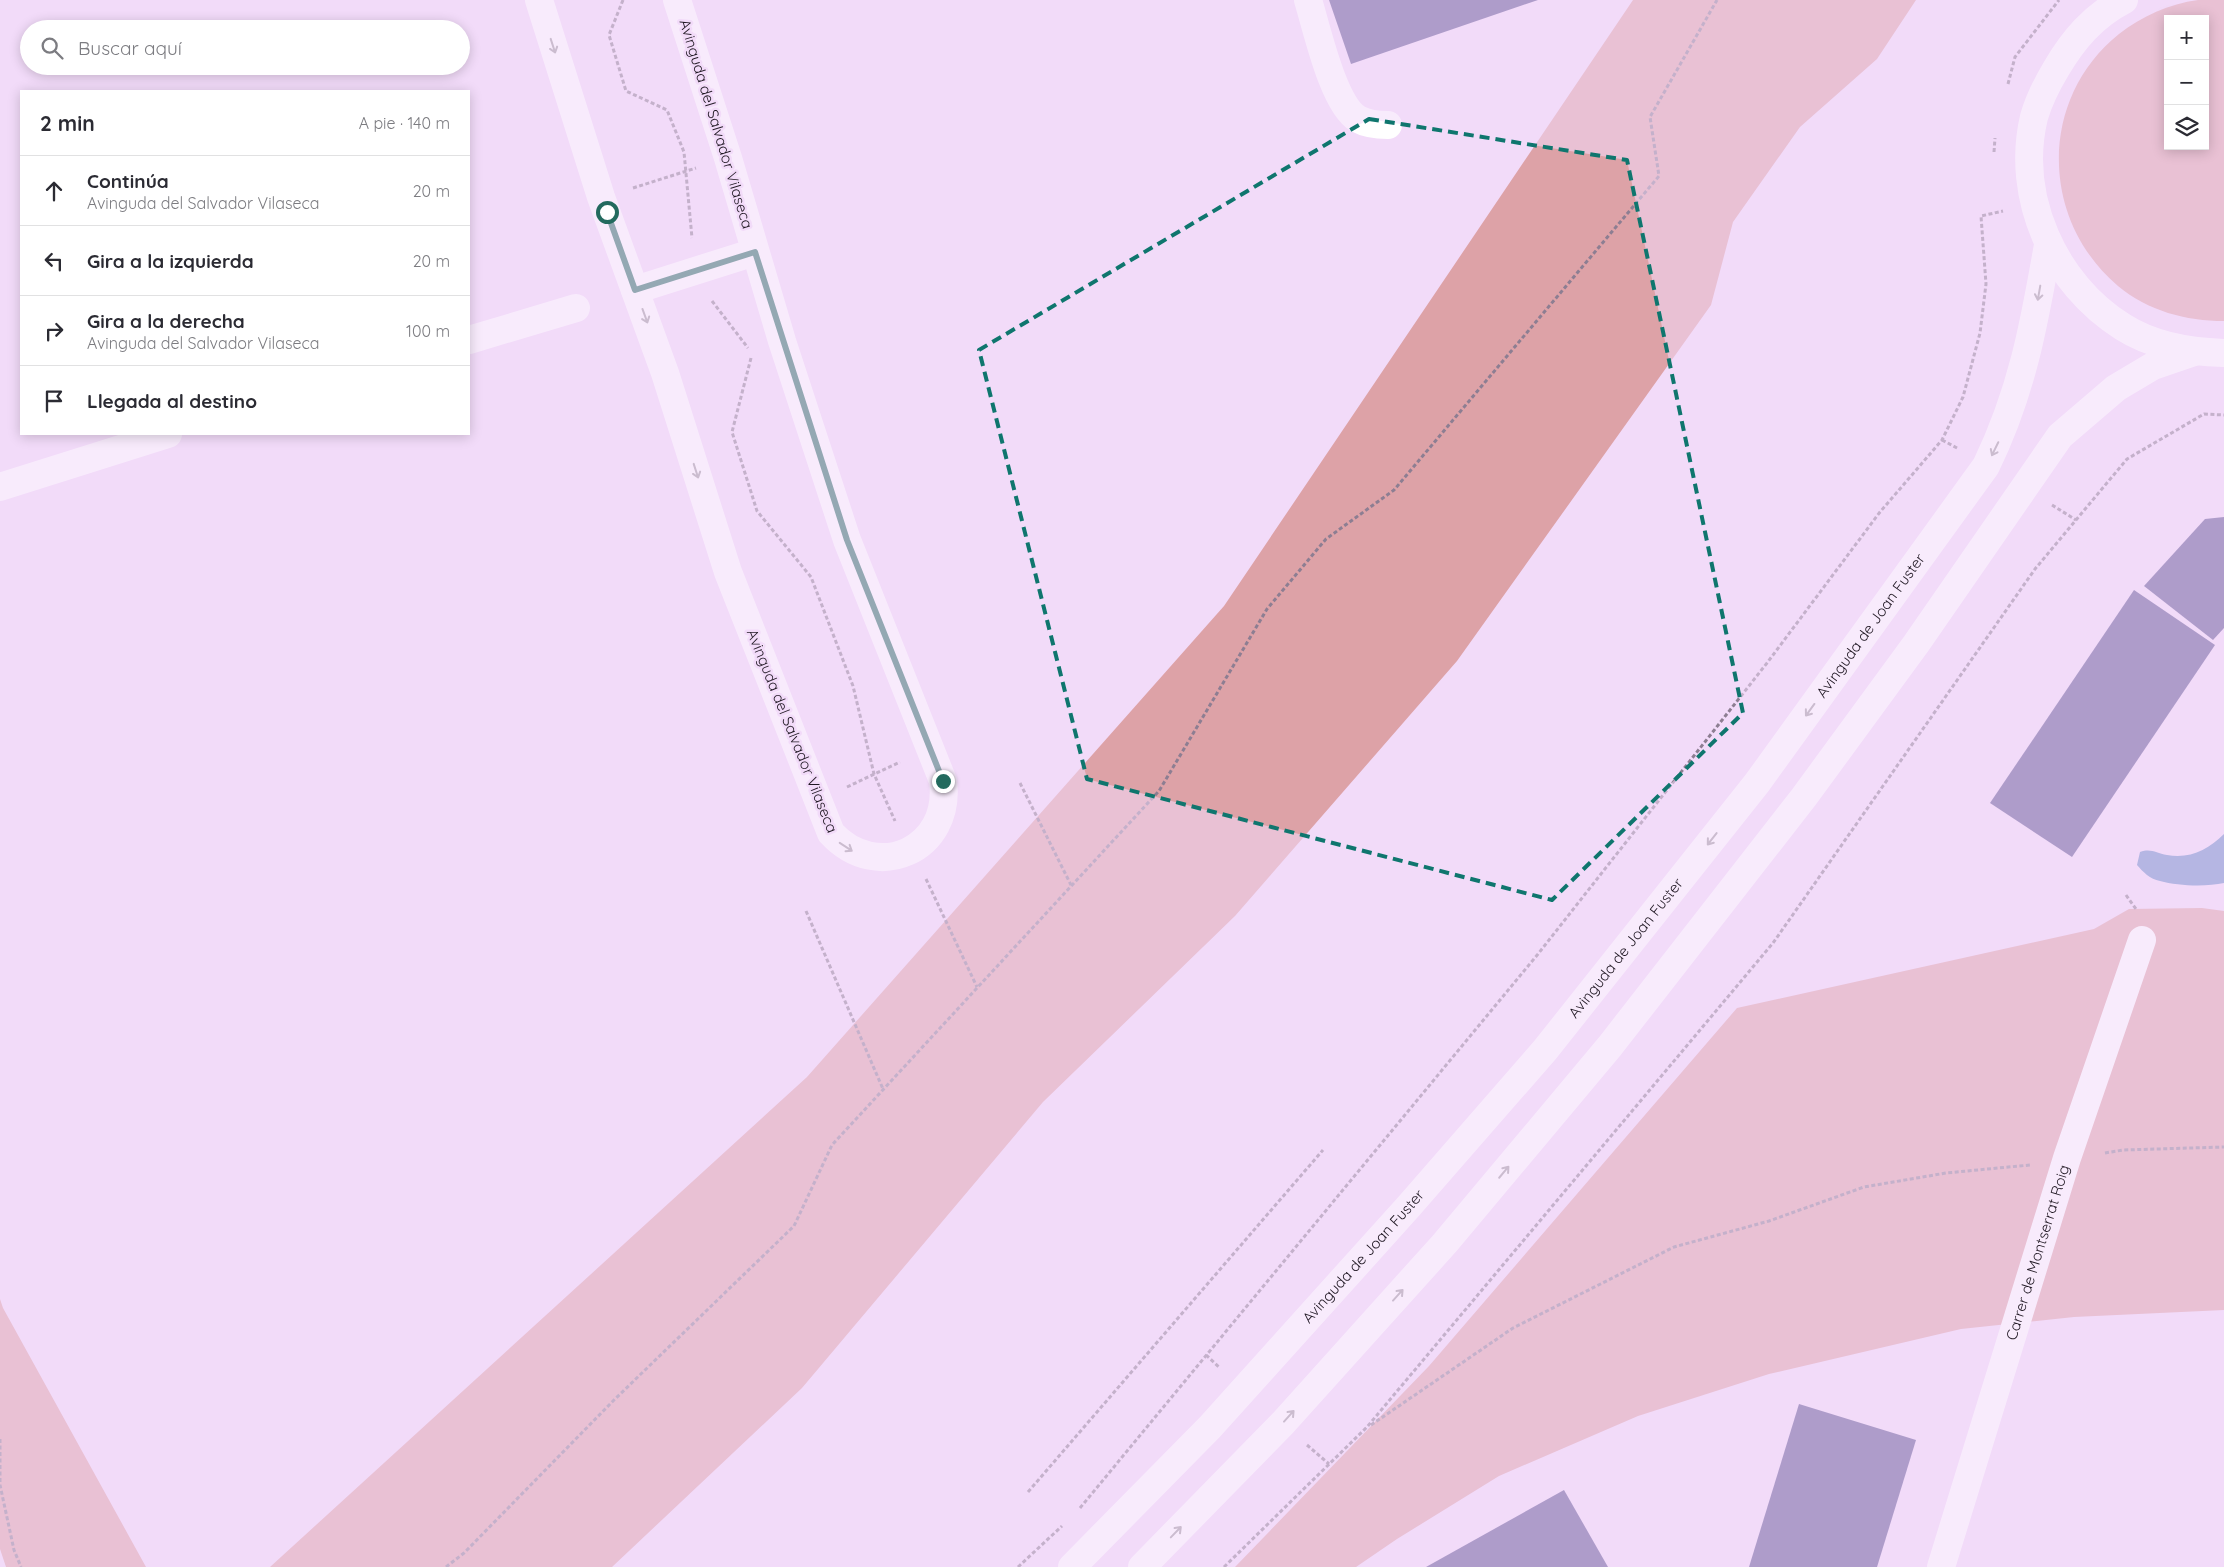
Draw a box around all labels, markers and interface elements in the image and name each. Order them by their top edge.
map controls [2164,15,2209,150]
button: + [2164,15,2209,60]
street label: Avinguda del Salvador Vilaseca [676,17,757,231]
search box [20,20,470,75]
icon: search [38,34,66,62]
text: Buscar aquí [78,36,182,60]
one-way arrow [549,38,559,54]
button: − [2164,60,2209,105]
button: layers [2164,105,2209,150]
text: 2 min [40,110,95,136]
text: A pie · 140 m [359,113,450,133]
text: Continúa [87,169,169,193]
icon: ahead [40,177,68,205]
text: 20 m [413,181,450,201]
text: Avinguda del Salvador Vilaseca [87,193,320,213]
route start [596,201,619,224]
icon: left [40,247,68,275]
text: Gira a la izquierda [87,249,254,273]
text: 20 m [413,251,450,271]
one-way arrow [2034,285,2044,301]
one-way arrow [641,308,650,324]
text: Gira a la derecha [87,309,245,333]
icon: right [40,317,68,345]
text: 100 m [406,321,450,341]
text: Avinguda del Salvador Vilaseca [87,333,320,353]
icon: arrive [40,387,68,415]
text: Llegada al destino [87,389,257,413]
one-way arrow [1989,441,1999,456]
one-way arrow [692,462,701,478]
street label: Avinguda de Joan Fuster [1812,549,1929,701]
street label: Avinguda del Salvador Vilaseca [743,626,842,835]
one-way arrow [1805,703,1815,717]
route end [932,770,955,793]
one-way arrow [1706,833,1717,846]
one-way arrow [839,841,853,852]
street label: Avinguda de Joan Fuster [1564,874,1687,1022]
street label: Carrer de Montserrat Roig [2001,1162,2073,1342]
one-way arrow [1499,1166,1510,1179]
street label: Avinguda de Joan Fuster [1298,1185,1428,1327]
one-way arrow [1392,1289,1404,1302]
one-way arrow [1283,1409,1295,1422]
one-way arrow [1170,1526,1182,1538]

